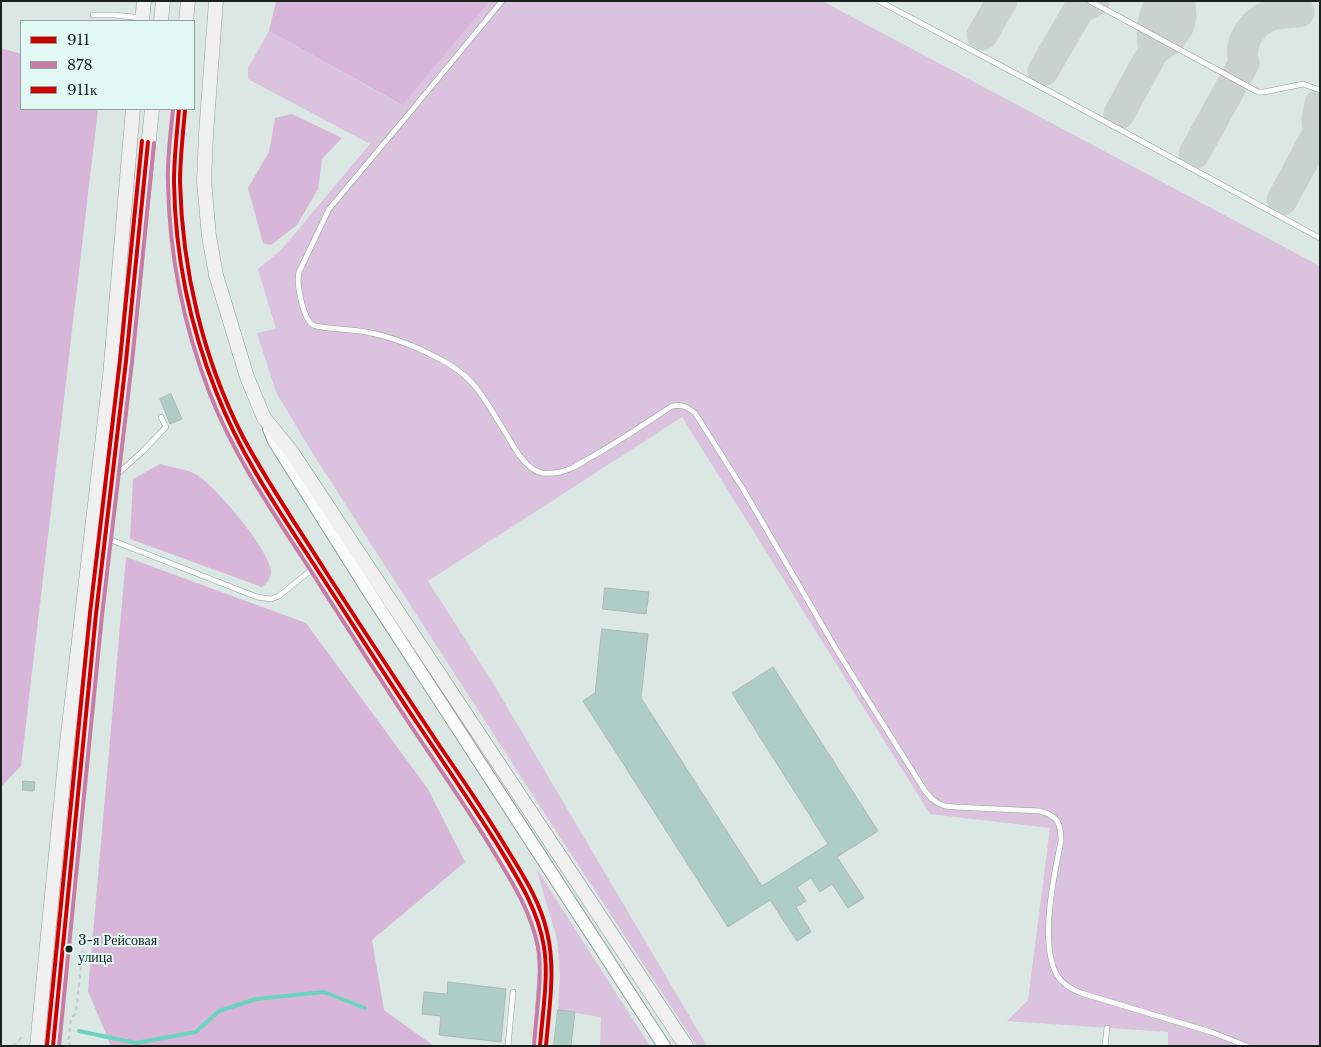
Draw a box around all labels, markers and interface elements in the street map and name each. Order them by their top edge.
legend [20,20,195,110]
text: 911 [67,30,90,49]
text: 878 [67,55,93,74]
text: 911к [67,80,97,99]
place label: 3-я Рейсовая улица [78,933,157,966]
marker: 3-я Рейсовая улица [64,944,74,954]

